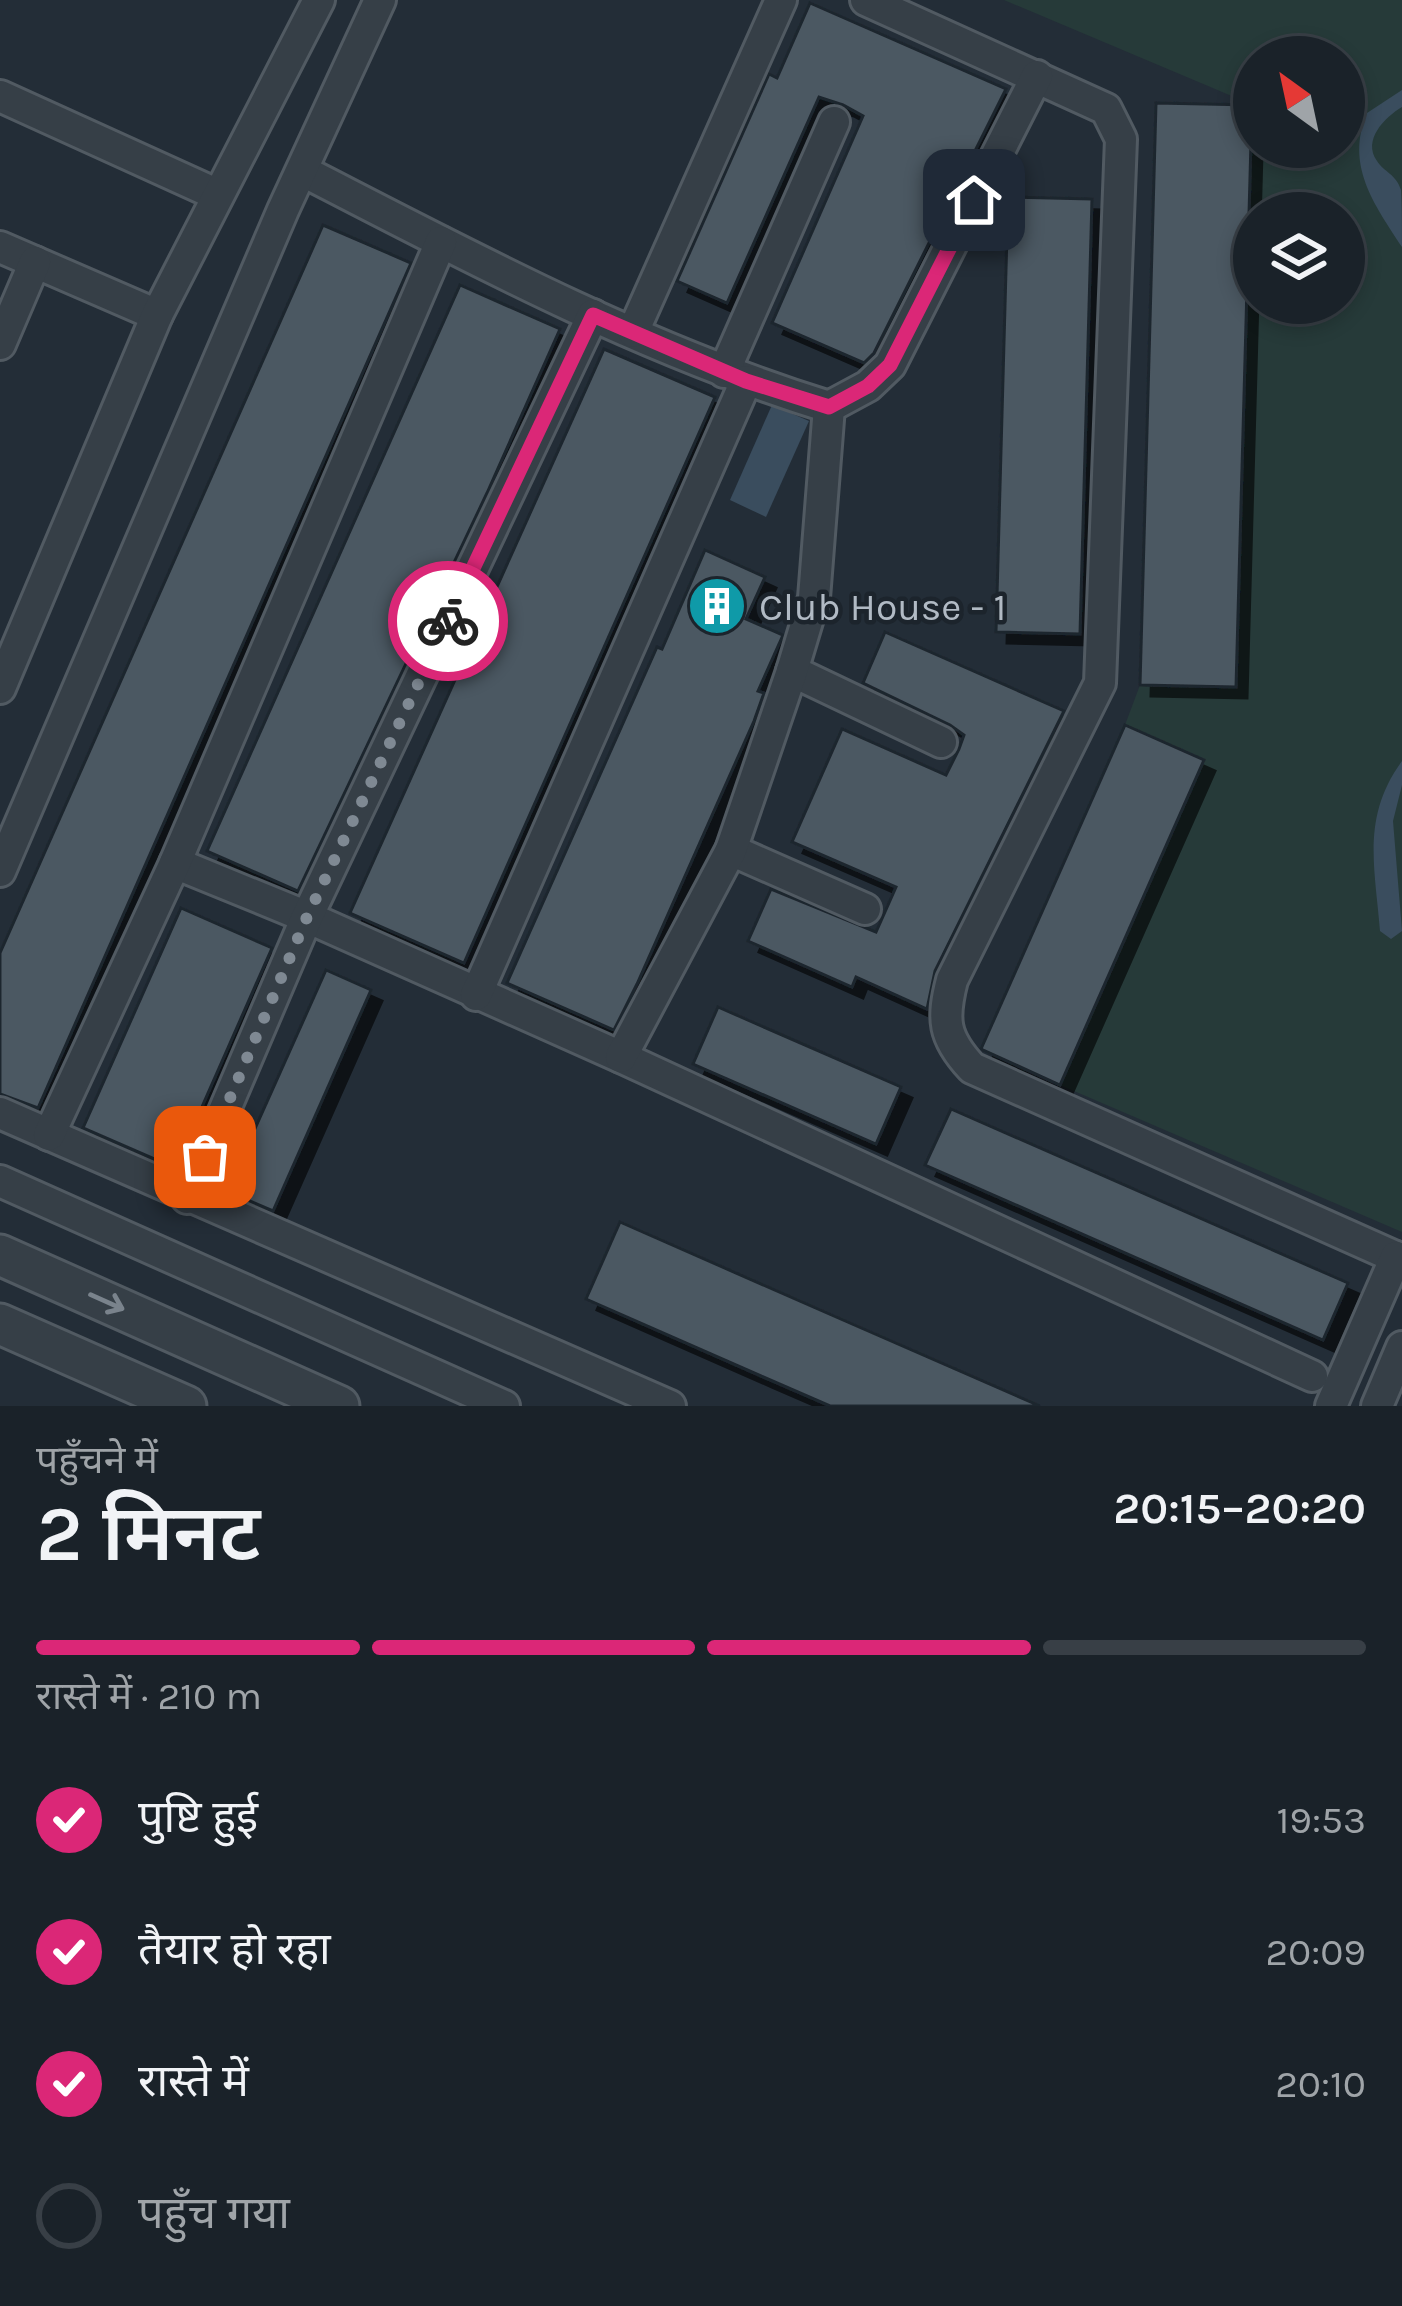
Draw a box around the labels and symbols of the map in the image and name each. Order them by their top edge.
north arrow [1233,36,1365,168]
pin [923,149,1025,251]
courier [388,561,508,681]
building icon: Club House - 1 [686,575,748,637]
place label: Club House - 1 [759,584,1006,630]
pin [154,1106,256,1208]
one-way arrow [88,1293,124,1315]

